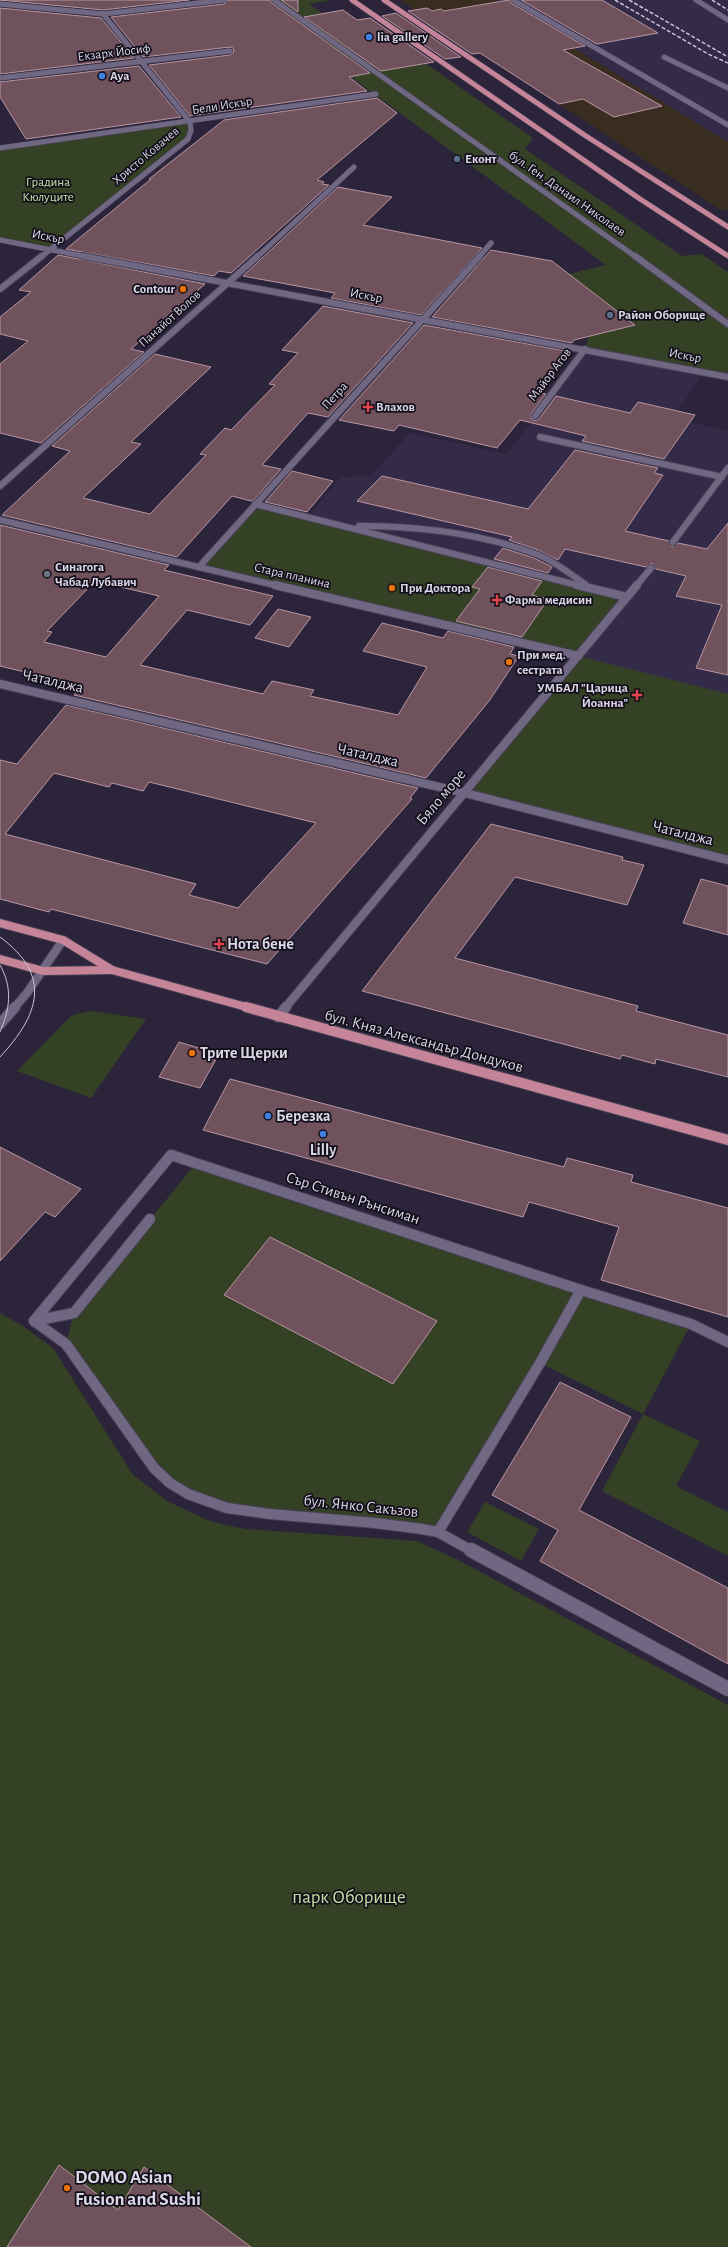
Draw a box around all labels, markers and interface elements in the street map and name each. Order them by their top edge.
place label: lia gallery [377,31,428,44]
marker: lia gallery [364,32,374,42]
street label: Екзарх Йосиф [77,41,151,64]
place label: Aya [110,70,129,83]
marker: Aya [97,71,107,81]
street label: Бели Искър [191,95,254,117]
street label: Христо Ковачев [110,124,182,188]
street label: бул. Ген. Данаил Николаев [506,149,628,239]
place label: Еконт [465,153,498,166]
marker: Еконт [452,154,462,164]
park label: Градина Кюлуците [22,176,74,204]
street label: Искър [31,228,66,247]
place label: Contour [133,283,175,296]
marker: Contour [178,284,188,294]
street label: Искър [349,287,384,306]
street label: Панайот Волов [136,288,204,350]
place label: Район Оборище [618,309,705,322]
marker: Район Оборище [605,310,615,320]
street label: Майор Агов [526,346,574,404]
street label: Искър [668,347,703,366]
street label: Петра [320,380,350,412]
place label: Влахов [376,401,415,414]
marker: Влахов [363,402,373,412]
place label: Синагога Чабад Лубавич [55,561,137,589]
street label: Стара планина [253,561,331,591]
marker: Синагога Чабад Лубавич [42,569,52,579]
place label: При Доктора [400,582,470,595]
marker: При Доктора [387,583,397,593]
place label: Фарма медисин [505,594,592,607]
marker: Фарма медисин [492,595,502,605]
place label: При мед. сестрата [517,649,566,677]
marker: При мед. сестрата [504,657,514,667]
street label: Чаталджа [21,666,85,696]
place label: УМБАЛ "Царица Йоанна" [537,682,628,710]
marker: УМБАЛ "Царица Йоанна" [631,689,643,701]
street label: Чаталджа [336,740,400,770]
street label: Бяло море [413,766,469,828]
street label: Чаталджа [651,818,715,848]
place label: Нота бене [227,936,294,952]
marker: Нота бене [214,939,224,949]
street label: бул. Княз Александър Дондуков [323,1007,525,1076]
place label: Трите Щерки [200,1045,288,1061]
marker: Трите Щерки [187,1048,197,1058]
place label: Березка [276,1108,331,1124]
marker: Березка [263,1111,273,1121]
marker: Lilly [318,1129,328,1139]
place label: Lilly [310,1142,337,1159]
street label: Сър Стивън Рънсиман [284,1169,422,1227]
street label: бул. Янко Сакъзов [303,1492,419,1521]
park label: парк Оборище [292,1888,406,1907]
place label: DOMO Asian Fusion and Sushi [75,2168,201,2209]
marker: DOMO Asian Fusion and Sushi [62,2183,72,2193]

